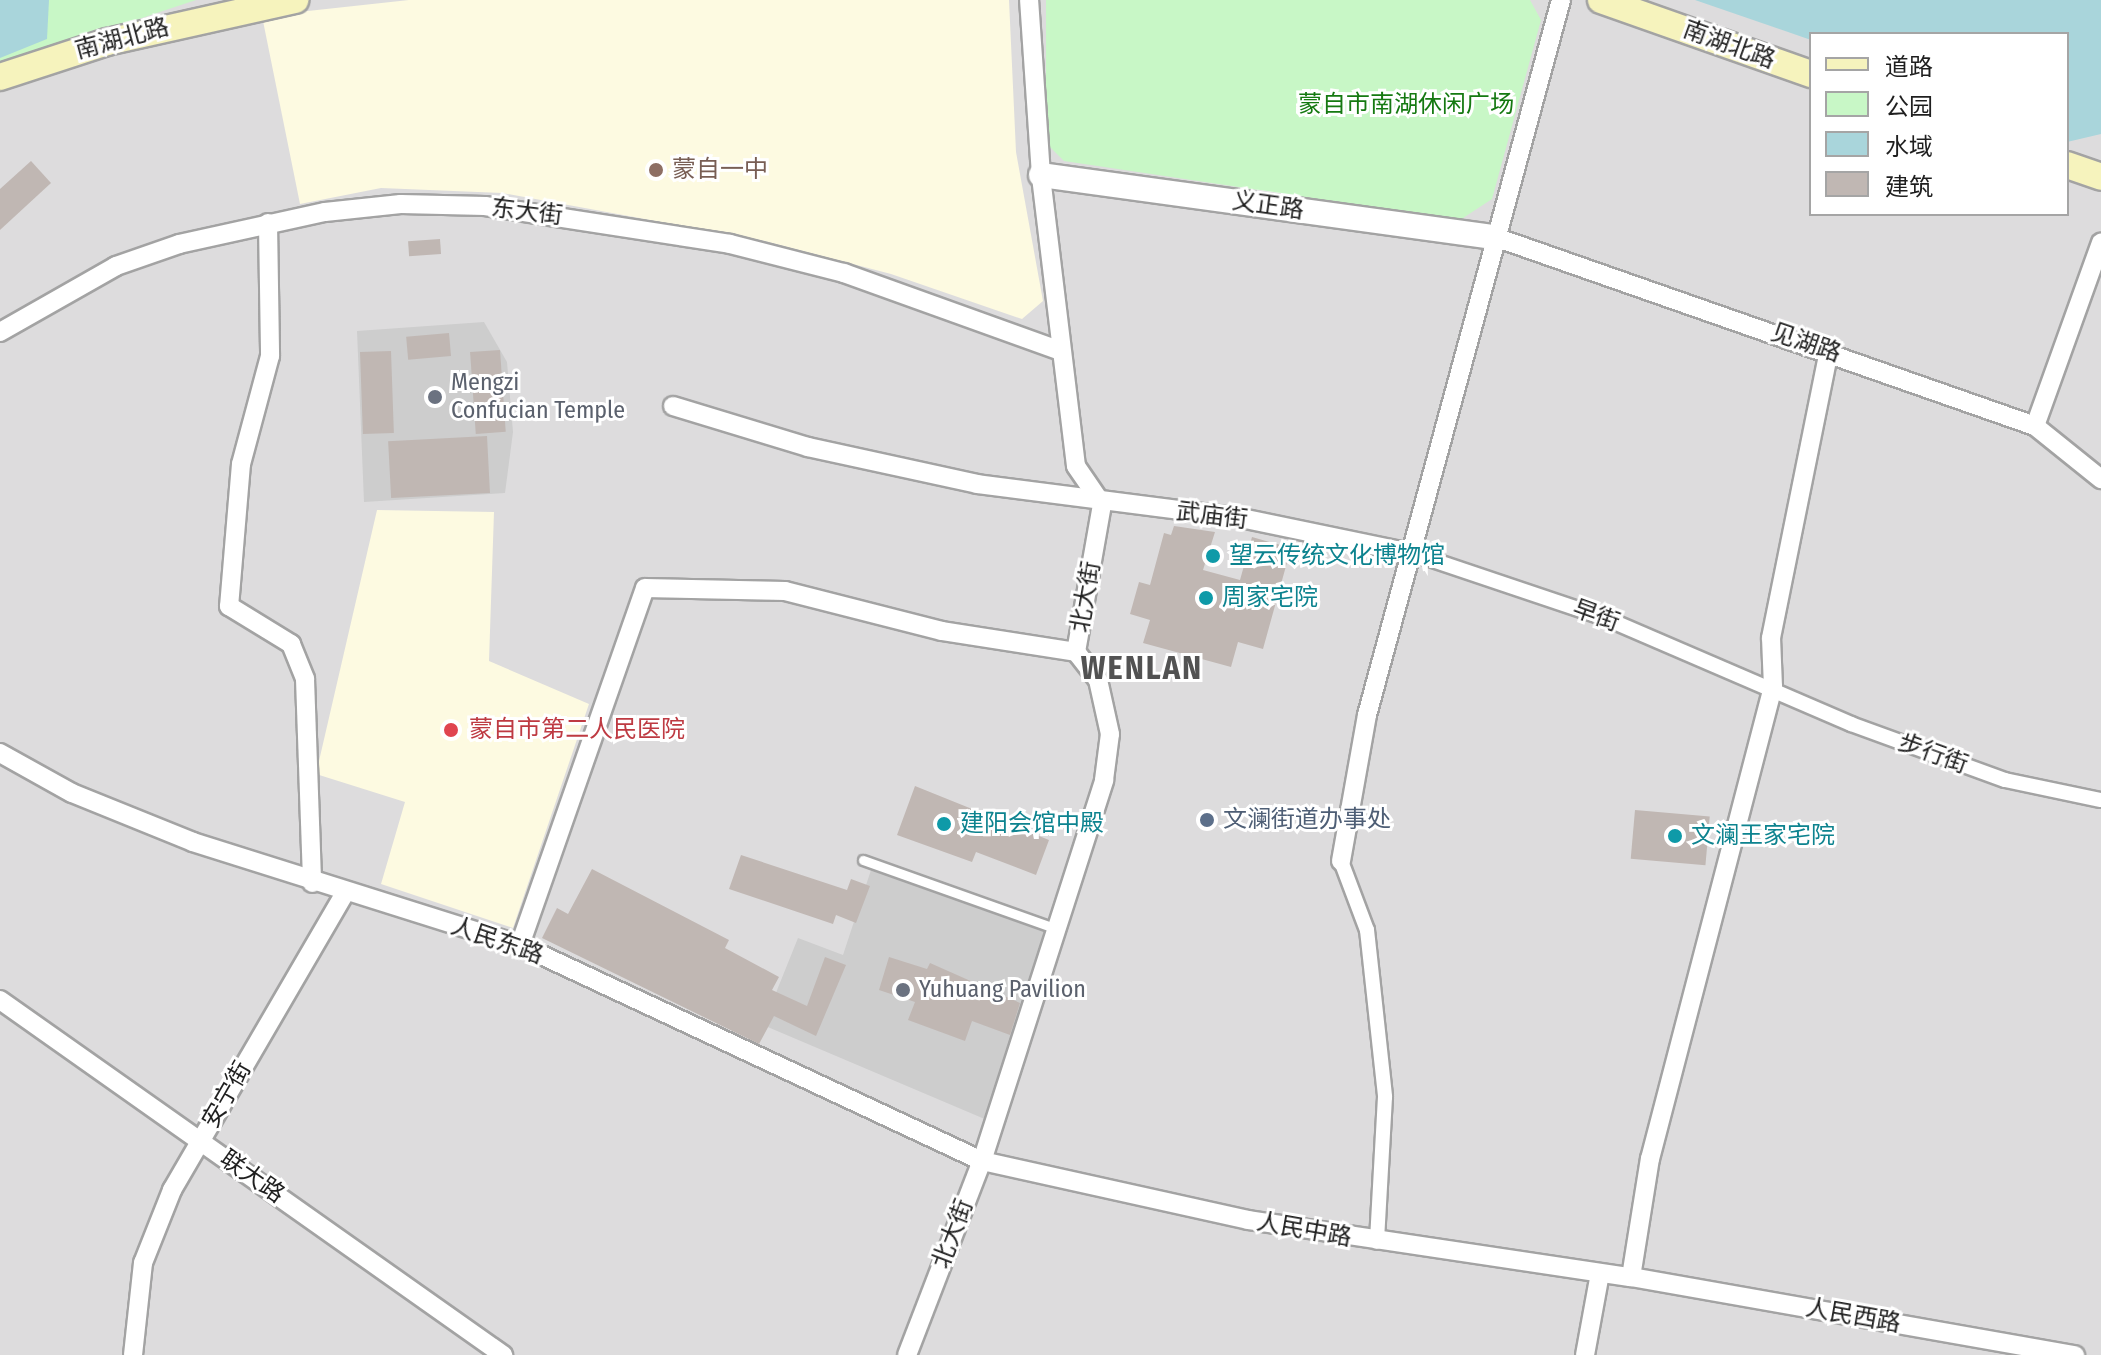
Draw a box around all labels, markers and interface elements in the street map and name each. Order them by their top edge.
street label: 南湖北路 [72,13,172,65]
street label: 南湖北路 [1679,15,1779,75]
legend [1809,32,2069,216]
text: 道路 [1885,53,1933,81]
park label: 蒙自市南湖休闲广场 [1298,91,1514,119]
text: 公园 [1885,93,1933,121]
text: 水域 [1885,133,1933,161]
place label: 蒙自一中 [672,156,768,184]
marker: 蒙自一中 [647,161,665,179]
text: 建筑 [1885,173,1933,201]
street label: 义正路 [1230,187,1306,225]
street label: 东大街 [490,193,564,231]
street label: 见湖路 [1767,318,1845,368]
place label: Mengzi Confucian Temple [451,369,625,425]
marker: Mengzi Confucian Temple [426,388,444,406]
street label: 武庙街 [1175,497,1249,535]
place label: 望云传统文化博物馆 [1229,542,1445,570]
marker: 望云传统文化博物馆 [1204,547,1222,565]
street label: 北大街 [1066,559,1106,635]
place label: 周家宅院 [1222,584,1318,612]
marker: 周家宅院 [1197,589,1215,607]
street label: 早街 [1569,594,1623,638]
district label: WENLAN [1081,649,1203,687]
place label: 蒙自市第二人民医院 [469,716,685,744]
marker: 蒙自市第二人民医院 [440,719,462,741]
street label: 步行街 [1894,728,1972,780]
place label: 文澜街道办事处 [1223,806,1391,834]
place label: 建阳会馆中殿 [960,810,1104,838]
marker: 文澜街道办事处 [1198,811,1216,829]
marker: 建阳会馆中殿 [935,815,953,833]
place label: 文澜王家宅院 [1691,822,1835,850]
marker: 文澜王家宅院 [1666,827,1684,845]
street label: 人民东路 [447,912,547,970]
place label: Yuhuang Pavilion [919,976,1086,1004]
marker: Yuhuang Pavilion [894,981,912,999]
street label: 安宁街 [197,1057,257,1133]
street label: 联大路 [214,1145,290,1209]
street label: 北大街 [927,1195,979,1273]
street label: 人民中路 [1254,1207,1354,1253]
street label: 人民西路 [1803,1293,1903,1339]

